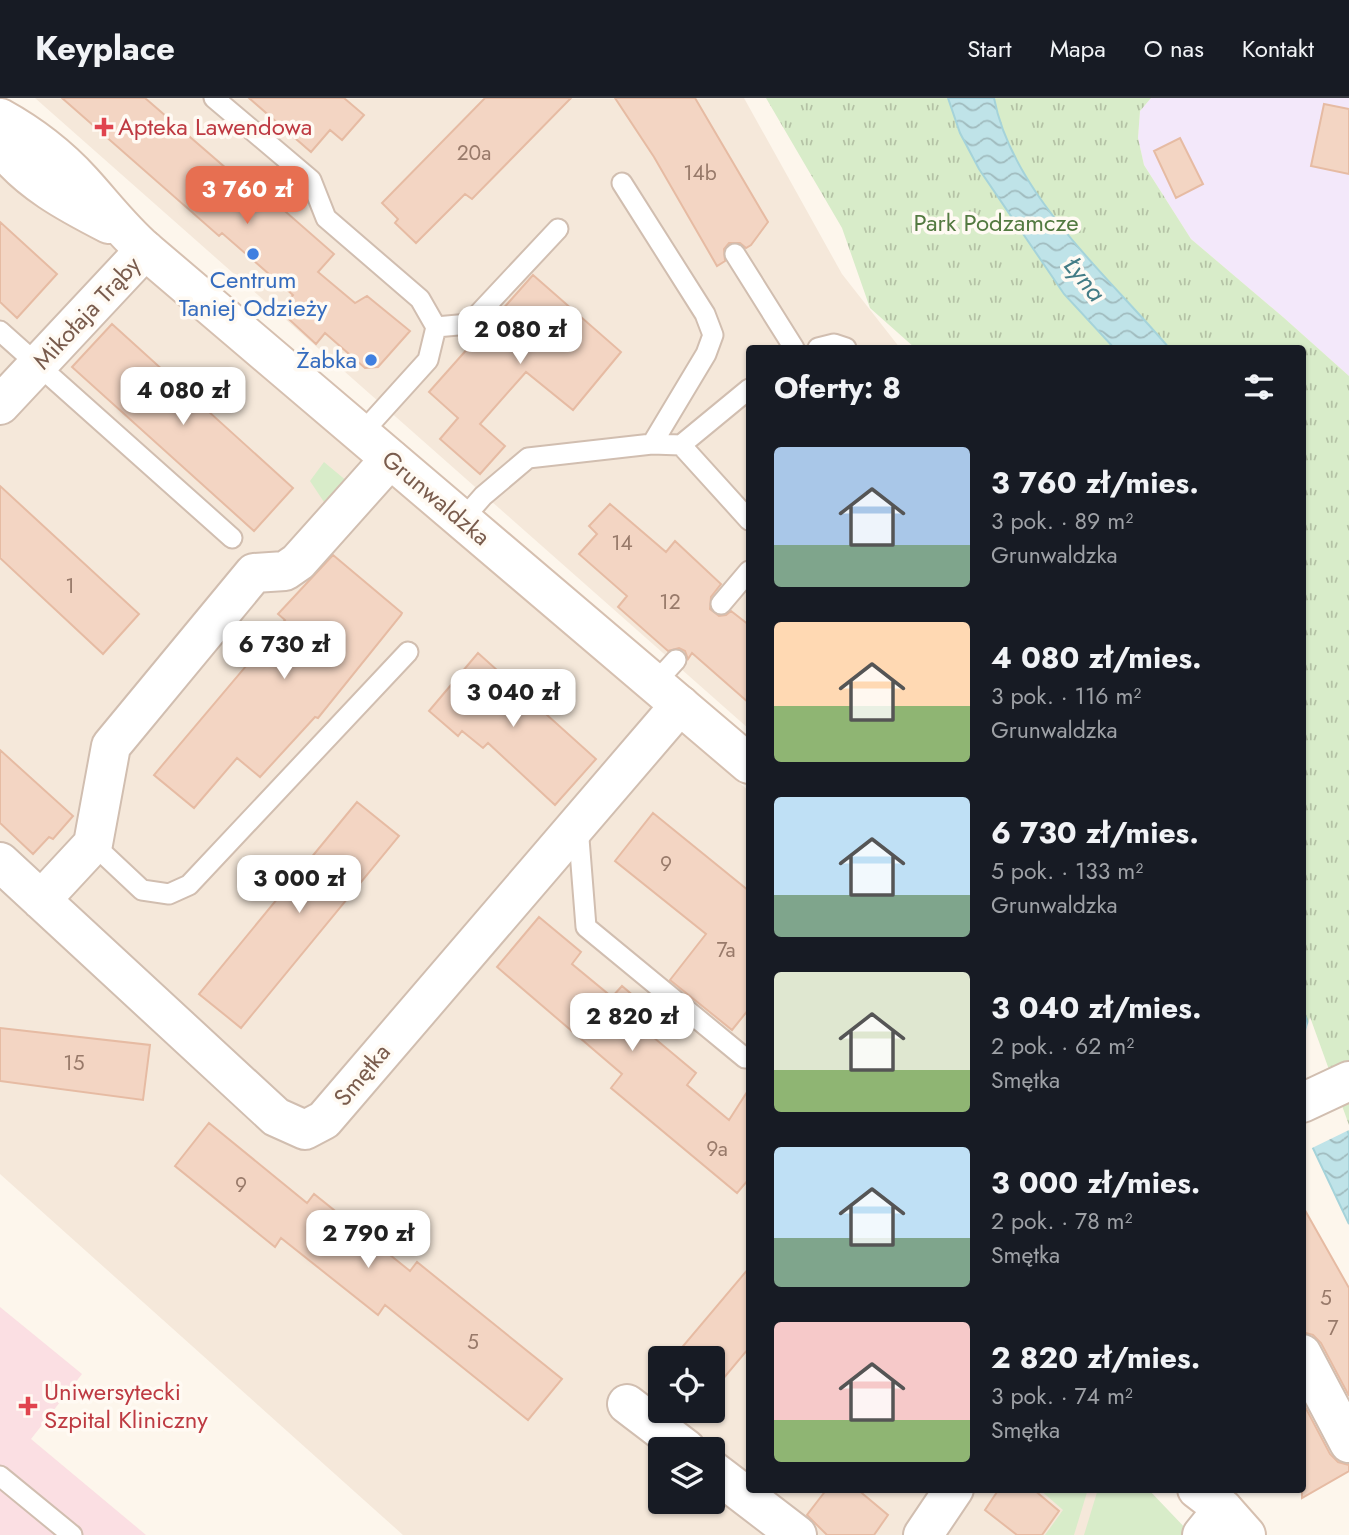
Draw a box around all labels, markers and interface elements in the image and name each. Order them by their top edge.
text: Keyplace [35,25,175,72]
text: Start [967,31,1012,66]
text: Mapa [1050,31,1106,66]
text: O nas [1144,31,1204,66]
text: Kontakt [1242,31,1314,66]
place label: Apteka Lawendowa [118,109,312,144]
marker: Apteka Lawendowa [96,119,112,135]
house number: 20a [457,138,491,168]
house number: 14b [683,158,717,188]
pin: 3 760 zł [175,166,319,226]
text: 3 760 zł [202,172,292,206]
park label: Park Podzamcze [914,205,1079,240]
marker: Centrum Taniej Odzieży [245,246,261,262]
street label: Mikołaja Trąby [25,248,149,377]
water label: Łyna [1055,248,1116,310]
place label: Centrum Taniej Odzieży [179,262,328,325]
pin: 2 080 zł [448,306,592,366]
text: 2 080 zł [474,312,566,346]
place label: Żabka [297,342,357,377]
marker: Żabka [363,352,379,368]
text: Oferty: 8 [774,366,901,409]
pin: 4 080 zł [111,368,255,427]
icon: filters [1240,368,1278,406]
text: 4 080 zł [137,373,229,407]
street label: Grunwaldzka [374,442,498,553]
text: 3 760 zł/mies. [991,461,1199,504]
icon: home [830,475,914,559]
text: 3 pok. · 89 m² [991,504,1133,538]
house number: 14 [611,528,633,558]
text: Grunwaldzka [991,538,1118,572]
house number: 1 [65,571,75,601]
house number: 12 [659,587,681,617]
pin: 6 730 zł [212,622,356,681]
text: 6 730 zł [239,627,329,661]
text: 4 080 zł/mies. [991,636,1202,679]
icon: home [830,650,914,734]
pin: 3 040 zł [441,670,585,729]
text: 3 040 zł [467,675,559,709]
text: 3 pok. · 116 m² [991,679,1141,713]
text: Grunwaldzka [991,713,1118,747]
text: 6 730 zł/mies. [991,811,1199,854]
icon: home [830,825,914,909]
house number: 9 [660,849,672,879]
text: 5 pok. · 133 m² [991,854,1143,888]
pin: 3 000 zł [227,856,371,915]
text: 3 000 zł [253,861,345,895]
text: Grunwaldzka [991,888,1118,922]
house number: 7a [716,935,736,965]
text: 3 040 zł/mies. [991,986,1202,1029]
pin: 2 820 zł [560,993,704,1053]
text: 2 820 zł [586,999,678,1033]
icon: home [830,1000,914,1084]
text: 2 pok. · 62 m² [991,1029,1134,1063]
street label: Smętka [325,1036,398,1114]
house number: 15 [63,1048,85,1078]
text: Smętka [991,1063,1060,1097]
house number: 9a [706,1134,728,1164]
text: 3 000 zł/mies. [991,1161,1201,1204]
house number: 9 [235,1170,247,1200]
icon: home [830,1175,914,1259]
text: 2 pok. · 78 m² [991,1204,1133,1238]
pin: 2 790 zł [296,1210,440,1270]
text: 2 790 zł [322,1216,414,1250]
text: Smętka [991,1238,1060,1272]
house number: 5 [1320,1283,1332,1313]
house number: 7 [1327,1313,1339,1343]
house number: 5 [467,1327,479,1357]
text: 2 820 zł/mies. [991,1336,1200,1379]
map controls [648,1346,725,1514]
button: locate [648,1346,725,1423]
icon: home [830,1350,914,1434]
place label: Uniwersytecki Szpital Kliniczny [44,1374,208,1437]
text: 3 pok. · 74 m² [991,1379,1133,1413]
marker: Uniwersytecki Szpital Kliniczny [18,1396,38,1416]
text: Smętka [991,1413,1060,1447]
button: layers [648,1437,725,1514]

